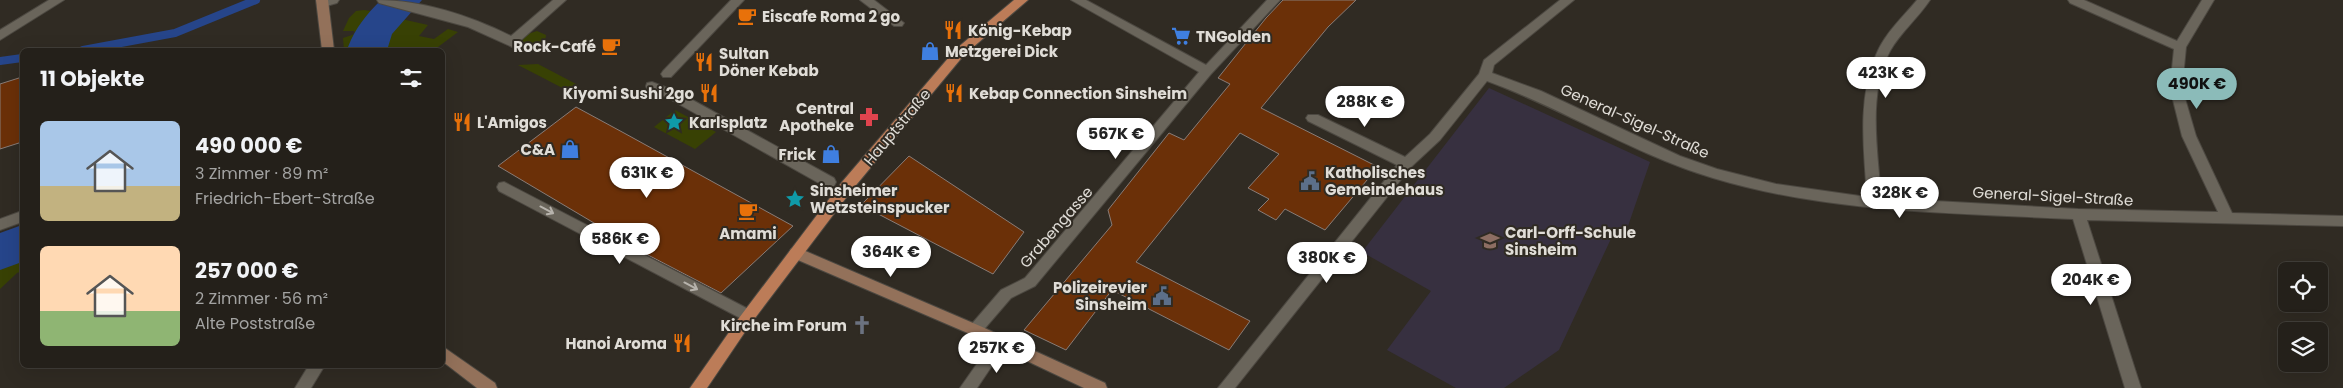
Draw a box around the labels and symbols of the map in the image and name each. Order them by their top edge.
cafe icon: Eiscafe Roma 2 go [736,5,758,27]
place label: Eiscafe Roma 2 go [762,6,901,27]
restaurant icon: König-Kebap [942,19,964,41]
place label: König-Kebap [968,20,1072,41]
supermarket icon: TNGolden [1170,25,1192,47]
place label: TNGolden [1196,26,1271,47]
cafe icon: Rock-Café [600,35,622,57]
place label: Rock-Café [513,36,596,57]
shop icon: Metzgerei Dick [919,40,941,62]
place label: Metzgerei Dick [945,41,1059,62]
place label: Sultan Döner Kebab [719,43,819,81]
restaurant icon: Sultan Döner Kebab [693,51,715,73]
pin: 423K € [1845,56,1927,99]
pin: 490K € [2156,68,2238,110]
street label: General-Sigel-Straße [1557,79,1713,163]
restaurant icon: Kiyomi Sushi 2go [698,82,720,104]
restaurant icon: Kebap Connection Sinsheim [943,82,965,104]
place label: Kiyomi Sushi 2go [563,83,694,104]
place label: Kebap Connection Sinsheim [969,83,1187,104]
street label: Hauptstraße [859,84,935,170]
pin: 288K € [1324,86,1406,128]
place label: Central Apotheke [779,98,854,136]
pharmacy icon: Central Apotheke [858,106,880,128]
restaurant icon: L'Amigos [451,111,473,133]
place icon: Karlsplatz [663,111,685,133]
place label: L'Amigos [477,112,547,133]
place label: Karlsplatz [689,112,767,133]
pin: 567K € [1075,118,1157,160]
shop icon: C&A [559,138,581,160]
place label: C&A [521,139,555,160]
shop icon: Frick [820,143,842,165]
place label: Frick [779,144,817,165]
pin: 631K € [606,156,688,199]
place label: Katholisches Gemeindehaus [1325,162,1444,200]
public building icon: Katholisches Gemeindehaus [1299,170,1321,192]
pin: 328K € [1859,176,1941,219]
place label: Sinsheimer Wetzsteinspucker [810,180,950,218]
street label: General-Sigel-Straße [1972,181,2134,211]
street label: Grabengasse [1015,182,1097,272]
place icon: Sinsheimer Wetzsteinspucker [784,188,806,210]
cafe icon: Amami [737,200,759,222]
one-way arrow [540,205,555,215]
pin: 586K € [579,222,661,265]
place label: Carl-Orff-Schule Sinsheim [1505,222,1636,260]
place label: Amami [719,223,777,244]
school or university icon: Carl-Orff-Schule Sinsheim [1479,230,1501,252]
pin: 364K € [850,236,932,278]
pin: 380K € [1286,242,1368,284]
pin: 204K € [2050,264,2132,306]
place label: Polizeirevier Sinsheim [1053,277,1148,315]
one-way arrow [684,281,699,291]
public building icon: Polizeirevier Sinsheim [1151,285,1173,307]
church icon: Kirche im Forum [851,314,873,336]
place label: Kirche im Forum [720,315,847,336]
restaurant icon: Hanoi Aroma [671,332,693,354]
pin: 257K € [956,332,1038,374]
place label: Hanoi Aroma [565,333,667,354]

